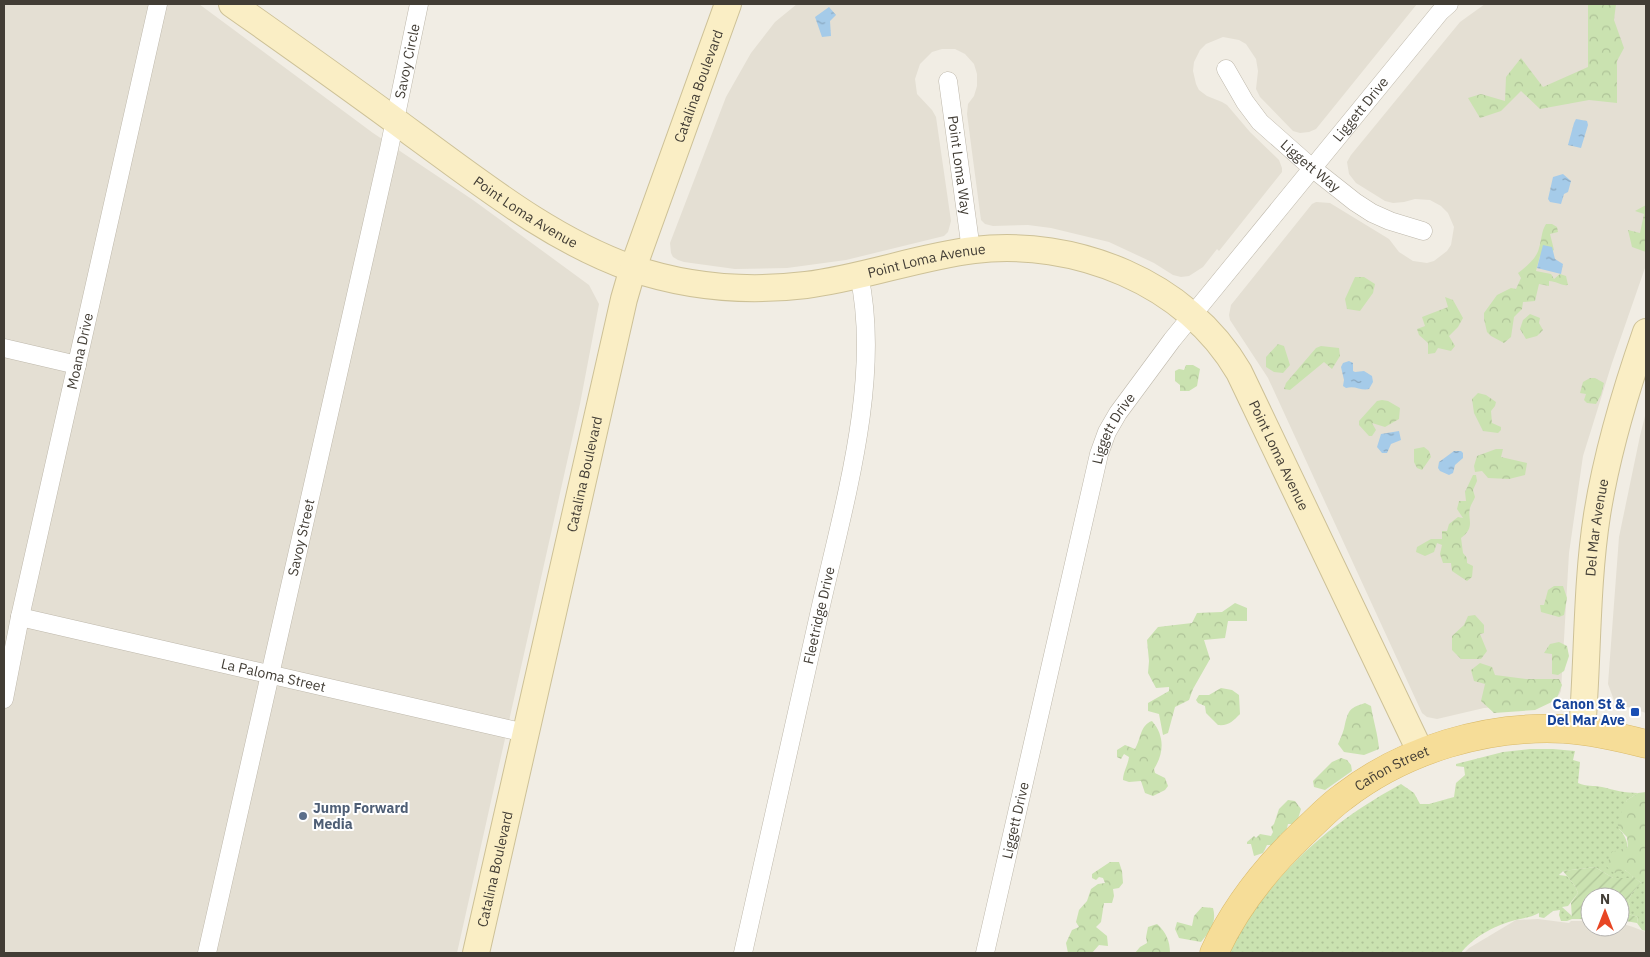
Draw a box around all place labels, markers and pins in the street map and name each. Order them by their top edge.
place label: Canon St & Del Mar Ave [1547,695,1626,729]
marker: Canon St & Del Mar Ave [1629,706,1641,718]
place label: Jump Forward Media [313,799,409,833]
marker: Jump Forward Media [297,810,309,822]

